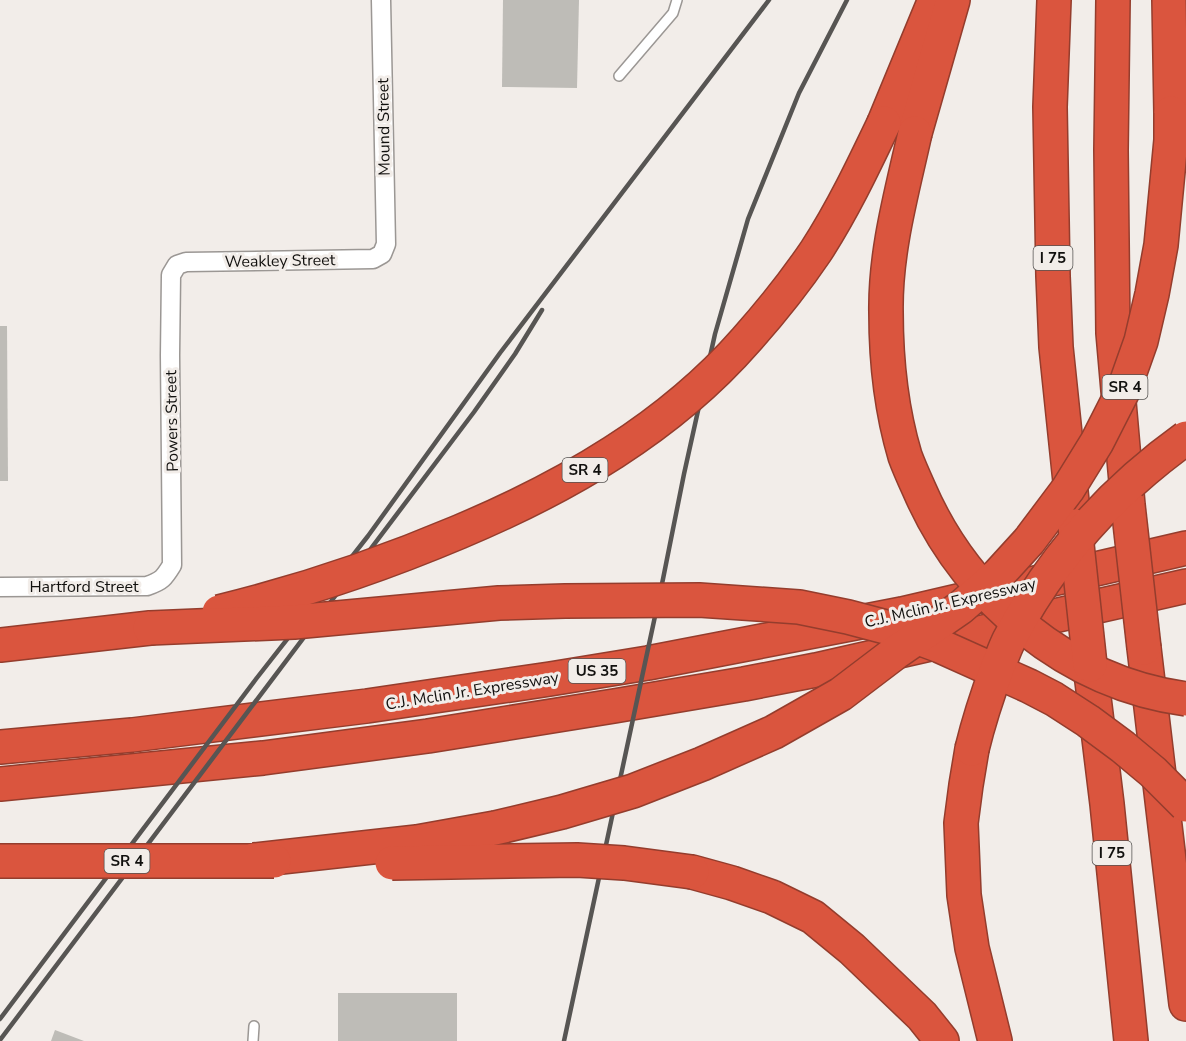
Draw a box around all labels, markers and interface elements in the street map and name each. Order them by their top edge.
street label: Mound Street [372,78,396,176]
road number: I 75 [1034,246,1072,270]
street label: Weakley Street [224,249,336,273]
street label: Powers Street [160,370,184,472]
road number: SR 4 [1102,375,1148,399]
road number: SR 4 [562,458,608,482]
street label: C.J. Mclin Jr. Expressway [862,572,1039,633]
street label: Hartford Street [29,576,139,598]
road number: US 35 [568,659,626,683]
street label: C.J. Mclin Jr. Expressway [384,666,561,716]
road number: I 75 [1092,841,1132,865]
road number: SR 4 [104,849,150,873]

